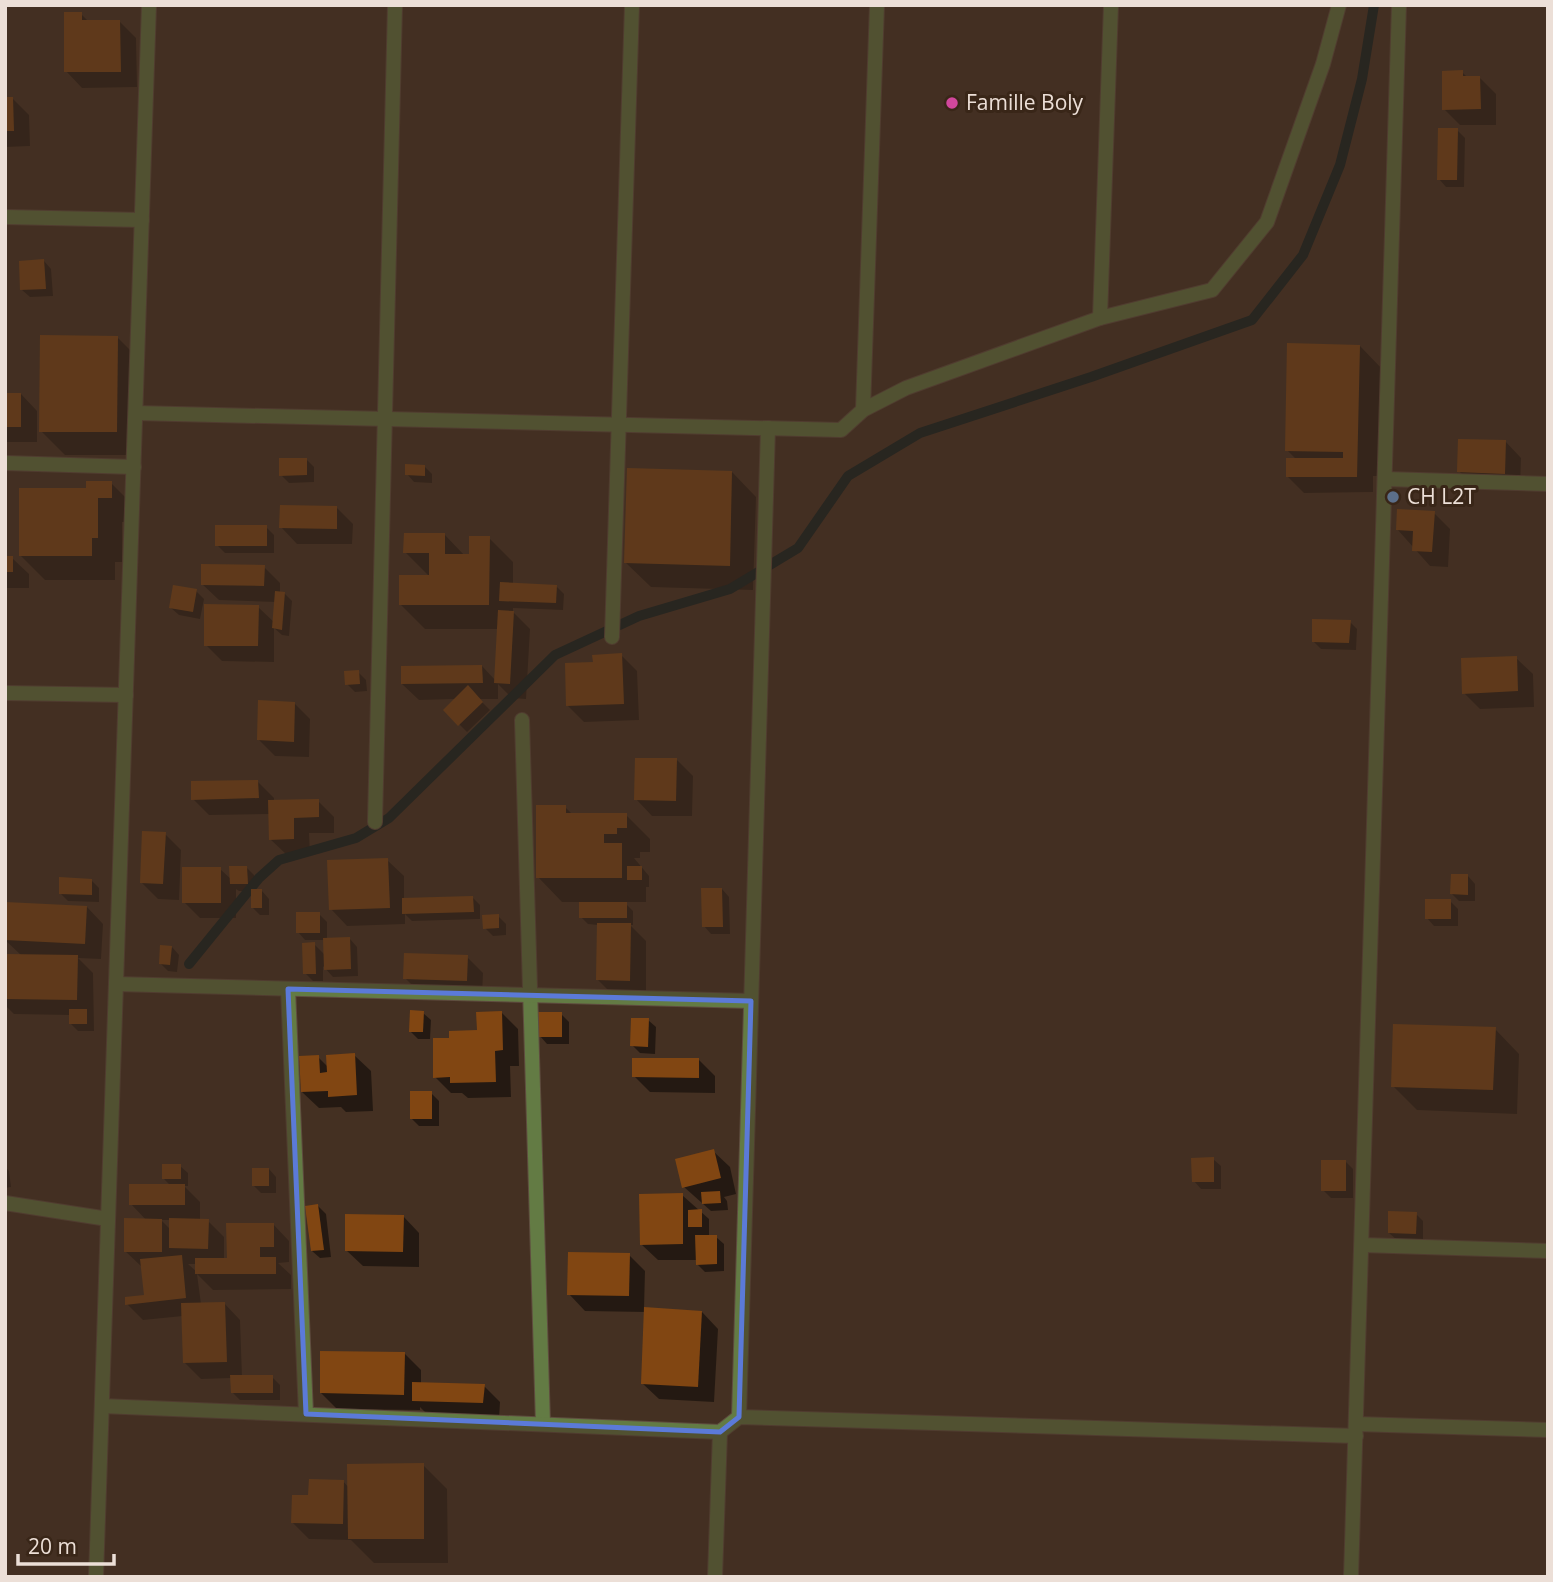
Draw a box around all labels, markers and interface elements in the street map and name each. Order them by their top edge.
place label: Famille Boly [966,88,1084,116]
marker: Famille Boly [944,95,960,111]
place label: CH L2T [1407,482,1476,510]
marker: CH L2T [1385,489,1401,505]
scale bar [18,1522,114,1566]
text: 20 m [28,1532,77,1560]

